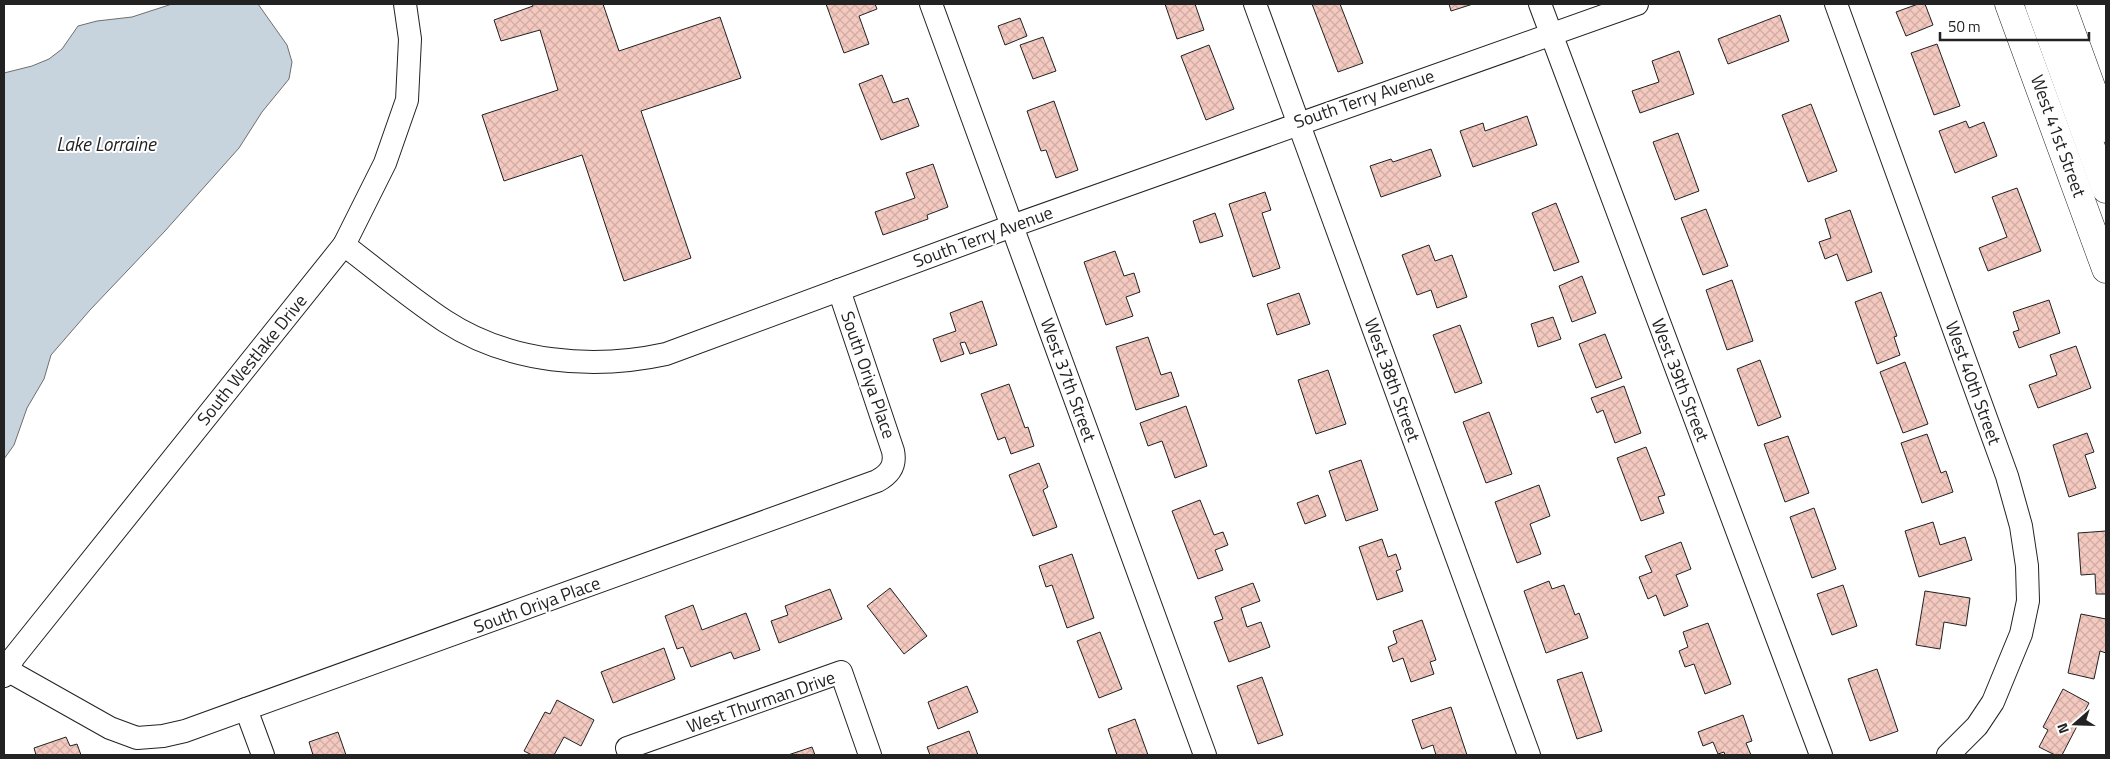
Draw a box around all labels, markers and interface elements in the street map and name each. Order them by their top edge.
scale bar [1940,10,2089,42]
text: 50 m [1948,15,1981,38]
street label: South Terry Avenue [1290,62,1438,135]
street label: West 41st Street [2024,71,2093,201]
water label: Lake Lorraine [56,129,157,158]
street label: South Terry Avenue [909,199,1057,274]
street label: South Westlake Drive [190,288,313,431]
street label: South Oriya Place [834,308,903,442]
street label: West 37th Street [1034,314,1104,446]
street label: West 38th Street [1358,314,1428,446]
street label: West 39th Street [1645,314,1717,446]
street label: West 40th Street [1939,317,2009,449]
street label: South Oriya Place [470,569,604,640]
street label: West Thurman Drive [683,663,839,740]
north arrow [2050,699,2100,749]
text: N [2051,720,2074,737]

